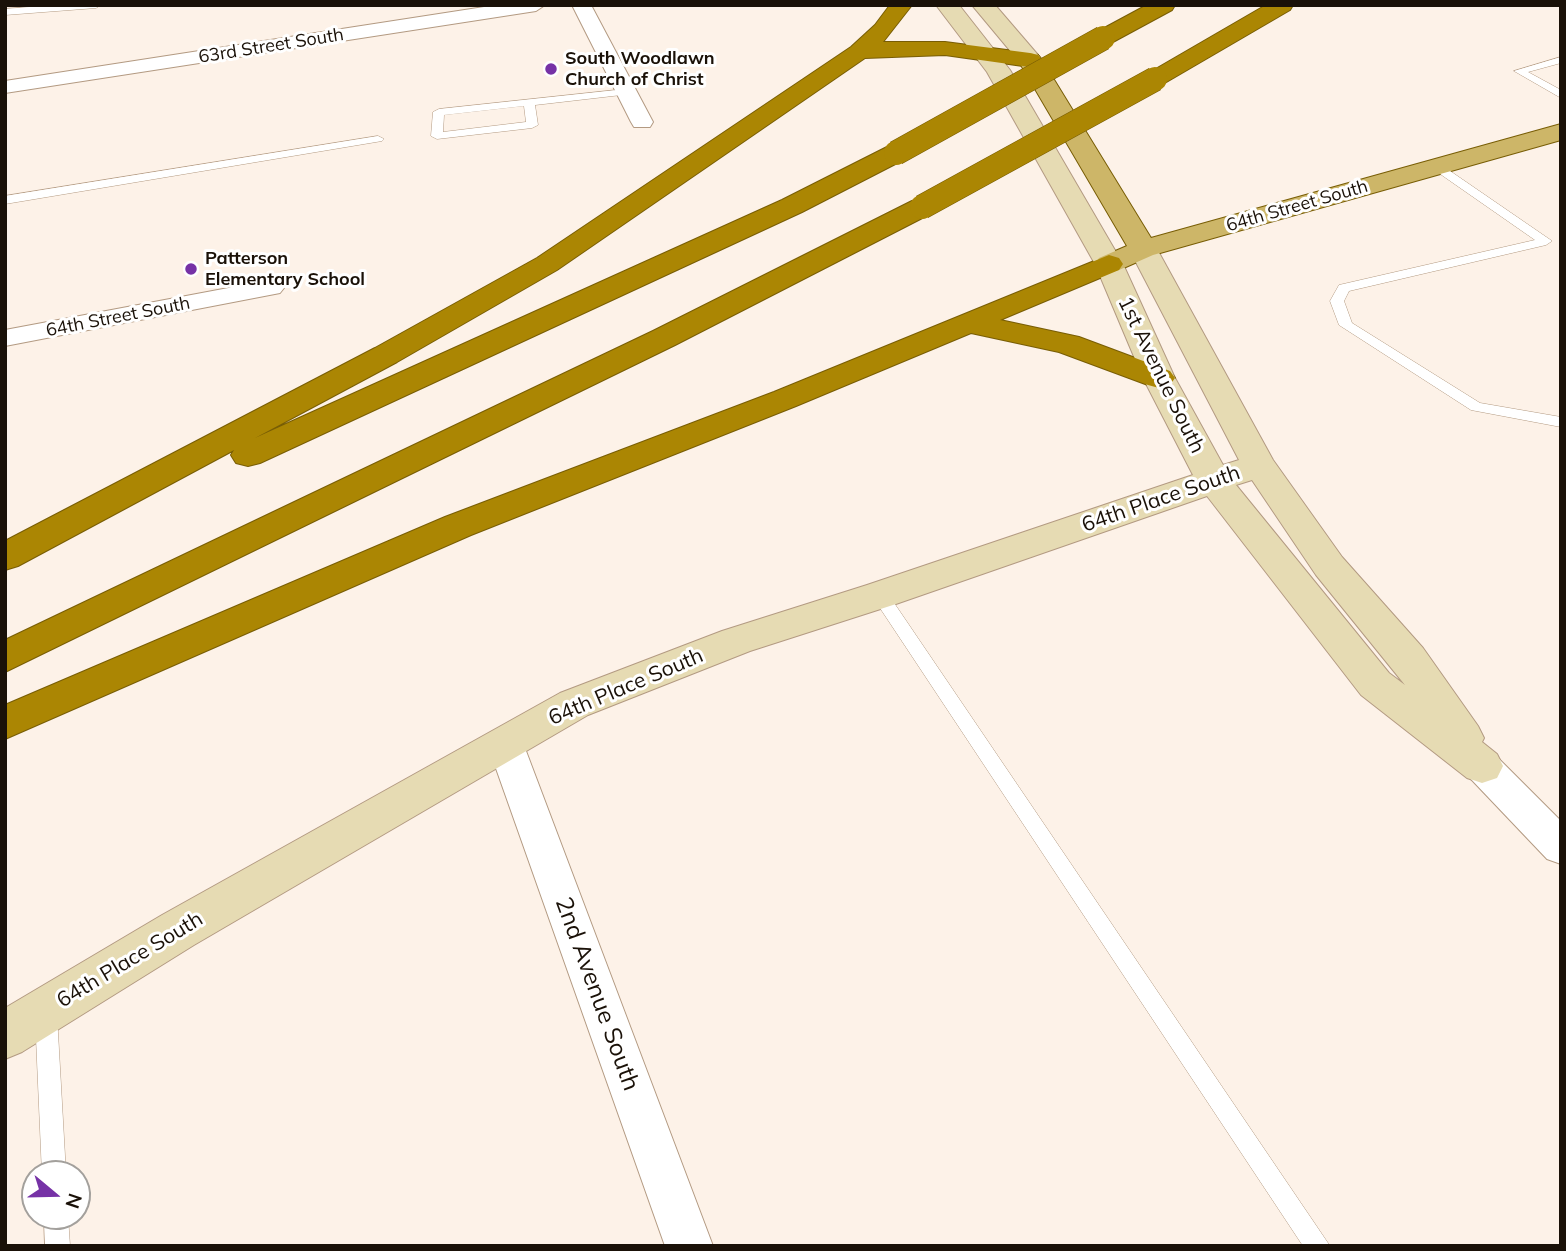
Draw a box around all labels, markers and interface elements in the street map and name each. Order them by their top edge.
street label: 63rd Street South [197,24,345,68]
place label: South Woodlawn Church of Christ [565,48,715,90]
marker: South Woodlawn Church of Christ [543,61,559,77]
street label: 64th Street South [1224,175,1370,237]
place label: Patterson Elementary School [205,248,365,290]
marker: Patterson Elementary School [183,261,199,277]
street label: 64th Street South [44,292,192,342]
street label: 1st Avenue South [1112,293,1210,457]
street label: 64th Place South [1079,460,1243,538]
street label: 64th Place South [545,643,707,731]
street label: 2nd Avenue South [549,893,645,1095]
street label: 64th Place South [53,907,207,1013]
north arrow [21,1160,91,1230]
text: N [60,1190,88,1212]

